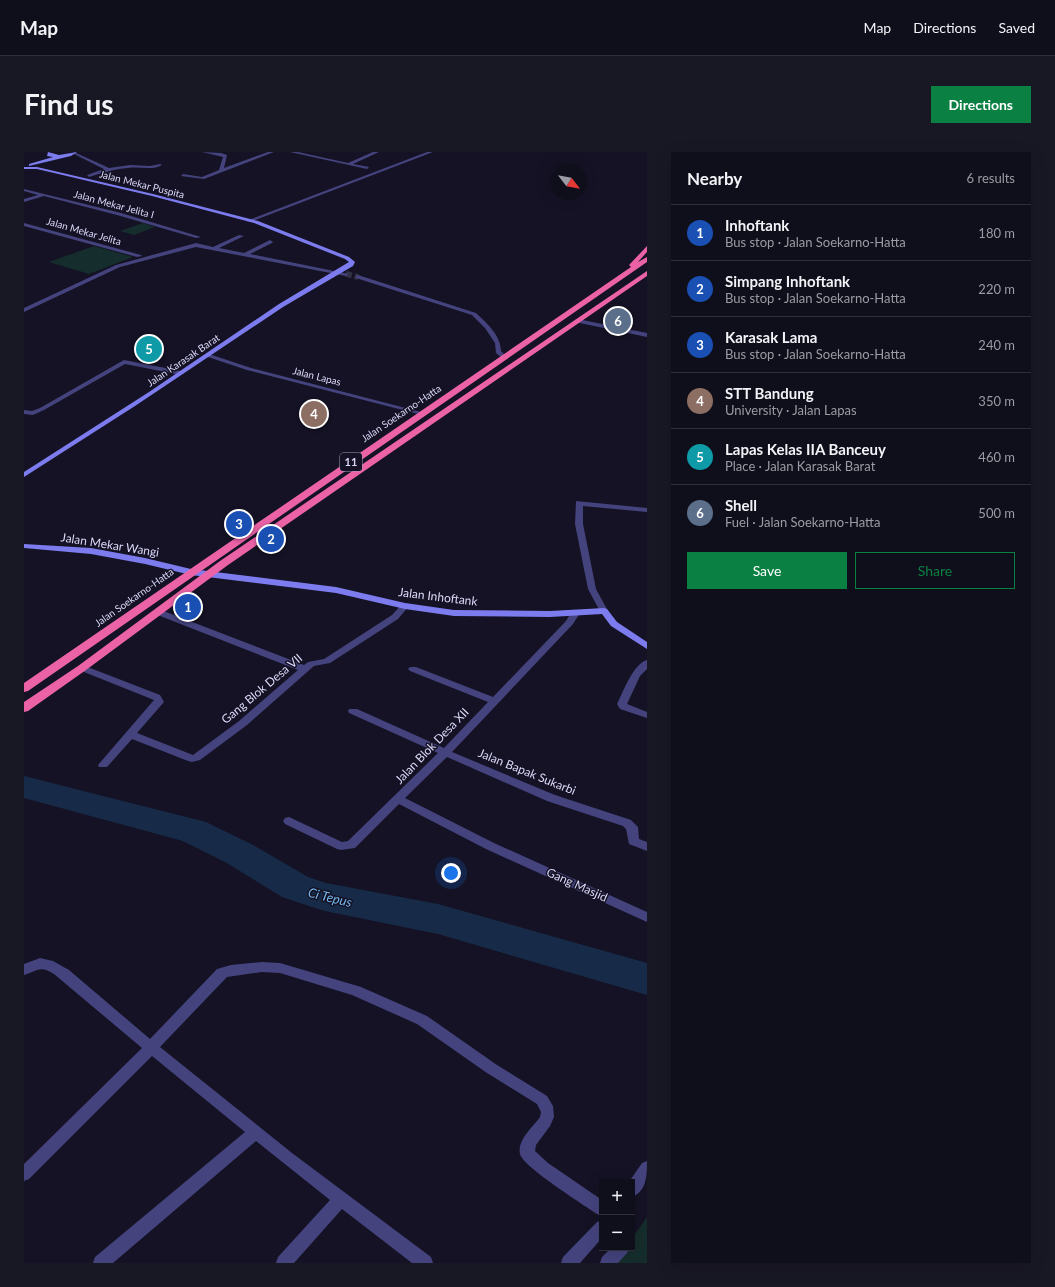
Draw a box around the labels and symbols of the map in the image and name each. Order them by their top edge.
north arrow [551,164,587,200]
street label: Jalan Mekar Puspita [98,168,186,200]
street label: Jalan Mekar Jelita I [73,188,155,220]
street label: Jalan Mekar Jelita [45,215,123,247]
pin: 6 [605,306,631,336]
street label: Jalan Karasak Barat [144,331,222,389]
pin: 5 [136,334,162,364]
street label: Jalan Lapas [292,364,342,388]
street label: Jalan Soekarno-Hatta [359,382,443,444]
pin: 4 [301,399,327,429]
road number: 11 [340,453,362,471]
pin: 3 [226,509,252,539]
pin: 2 [258,524,284,554]
street label: Jalan Mekar Wangi [60,529,160,560]
street label: Jalan Soekarno-Hatta [92,565,176,629]
street label: Jalan Inhoftank [398,584,479,609]
pin: 1 [175,592,201,622]
street label: Gang Blok Desa VII [218,650,305,727]
street label: Jalan Blok Desa XII [392,705,472,787]
street label: Jalan Bapak Sukarbi [476,745,578,798]
your location [441,863,461,883]
street label: Gang Masjid [544,864,610,905]
water label: Ci Tepus [306,884,354,910]

